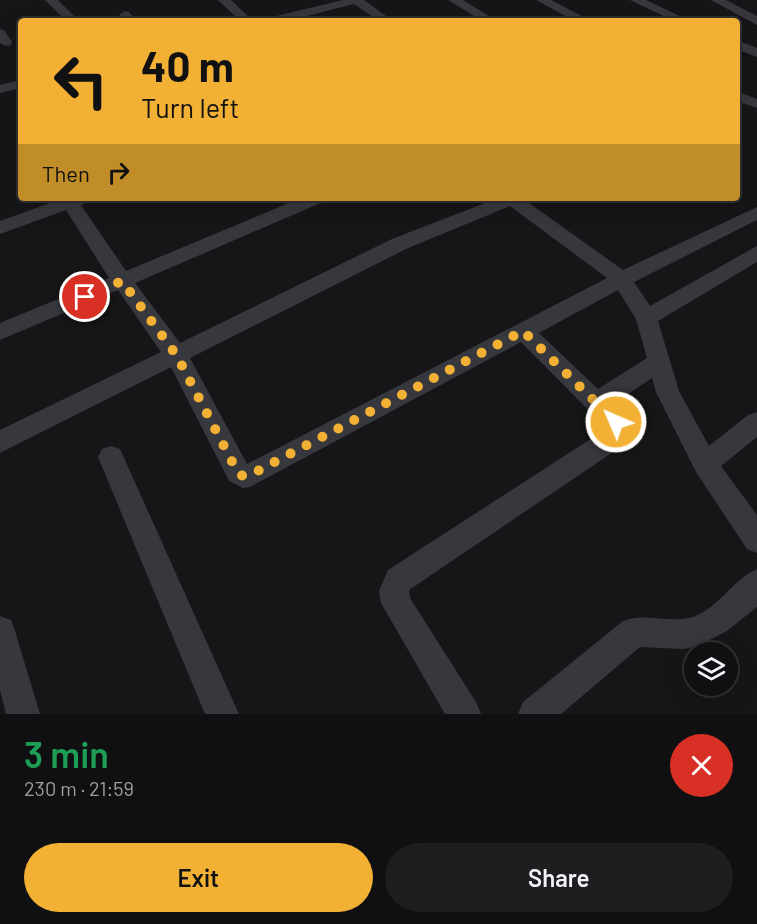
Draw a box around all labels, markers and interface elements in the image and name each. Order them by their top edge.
text: 40 m [141,40,234,90]
icon: left [42,42,120,120]
text: Turn left [141,91,239,123]
icon: right [102,156,135,189]
text: Then [42,160,90,186]
pin [59,271,110,322]
icon: arrive [68,280,101,313]
position arrow [584,390,648,454]
map controls [684,642,738,696]
button: layers [684,642,738,696]
text: 3 min [24,732,109,775]
button: close [670,734,733,797]
text: 230 m · 21:59 [24,776,134,800]
button: Exit [24,843,373,912]
button: Share [385,843,733,912]

